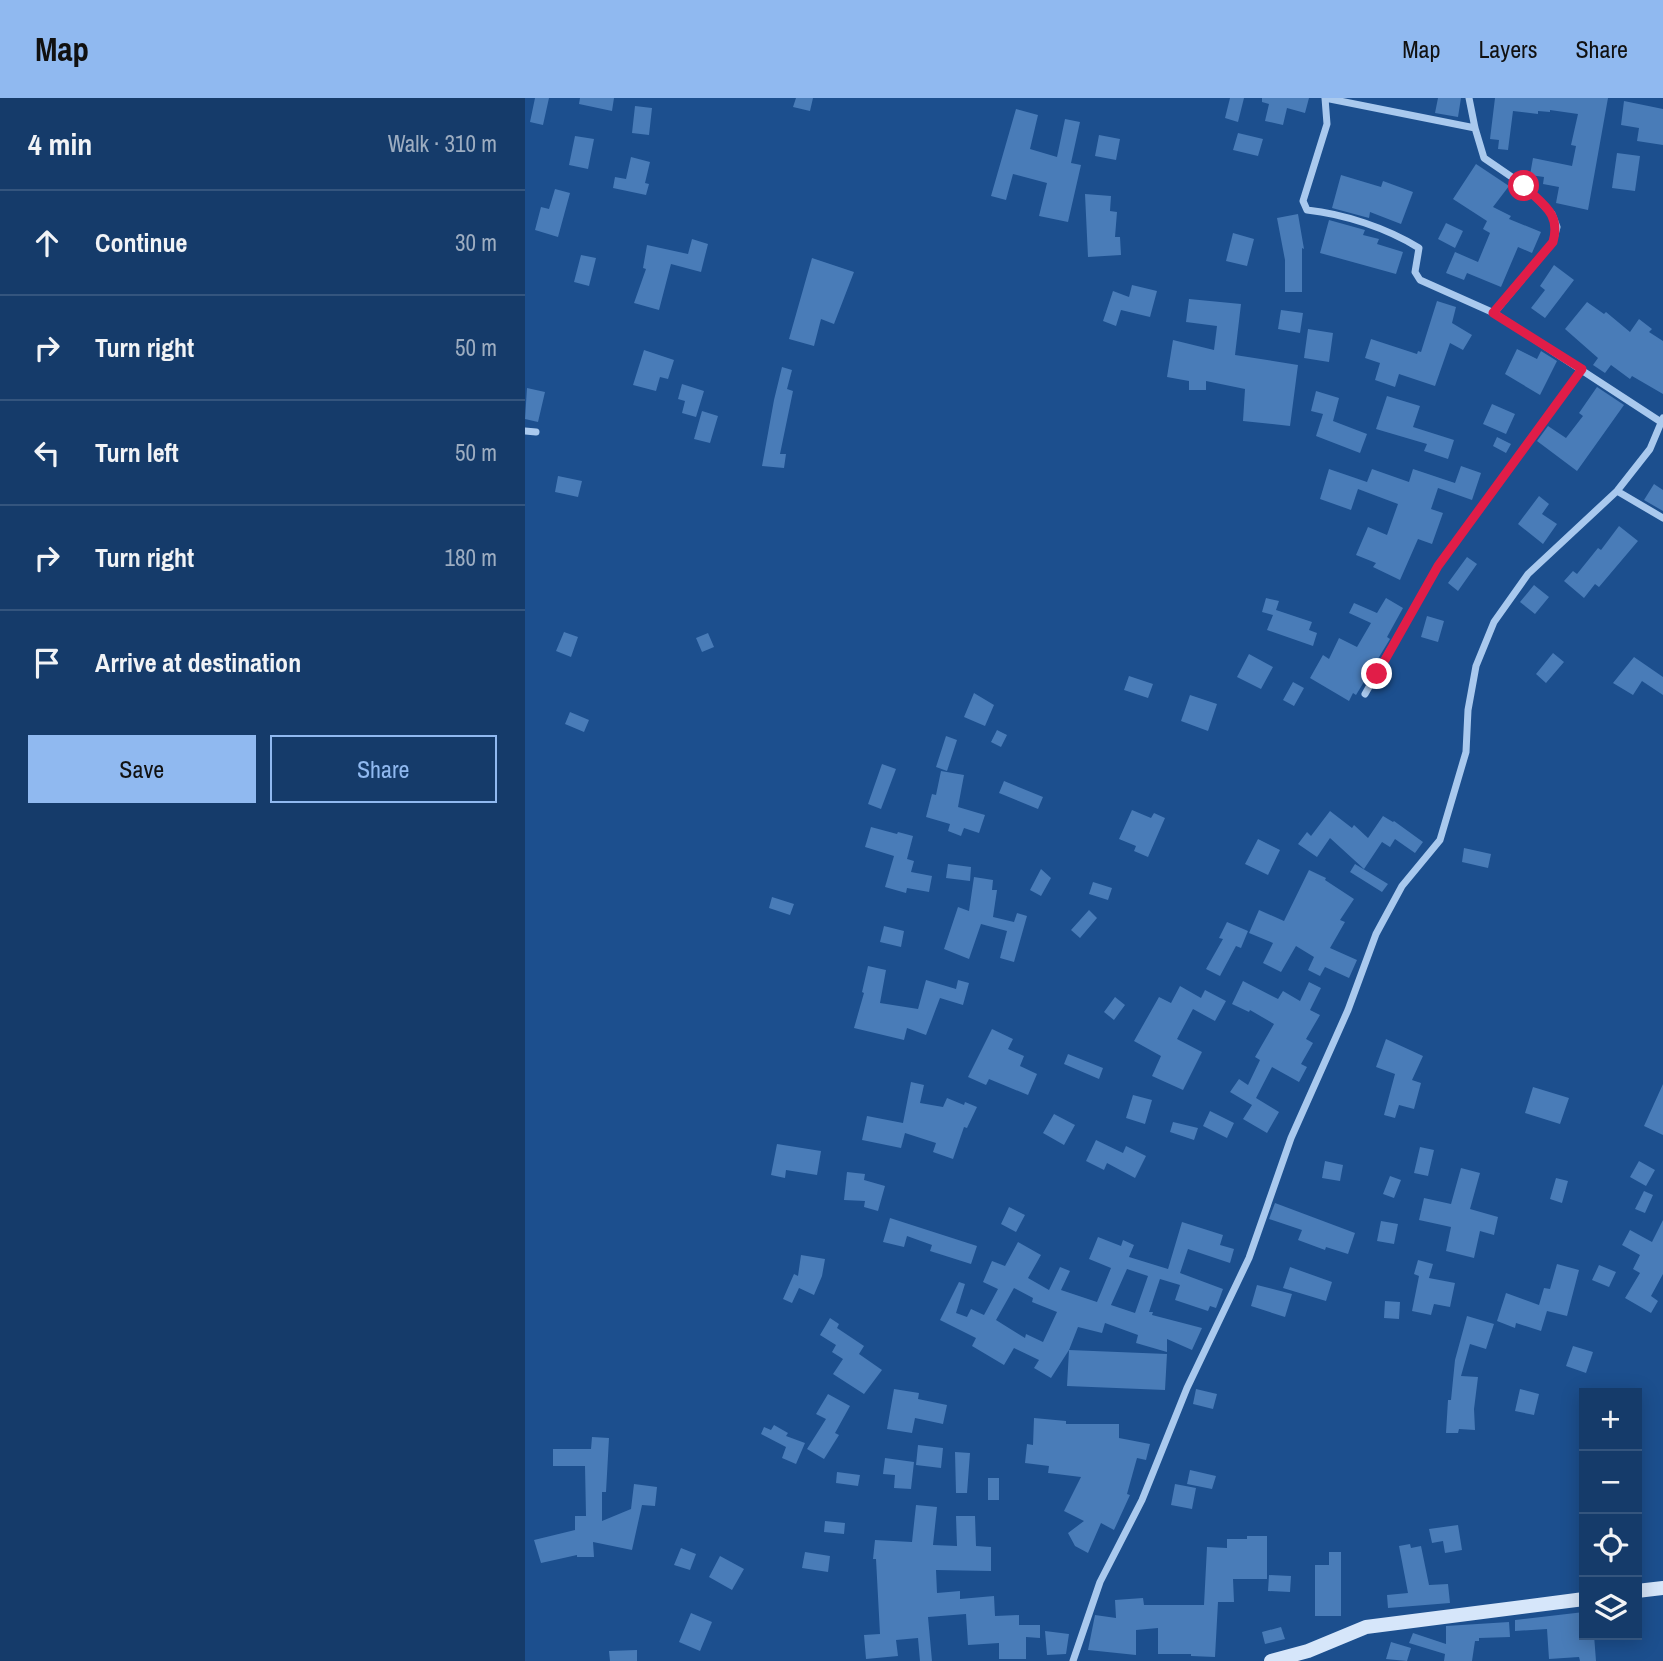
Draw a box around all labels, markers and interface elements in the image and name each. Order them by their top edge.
text: Map [35,27,89,71]
text: Map [1402,33,1440,65]
text: Layers [1478,33,1537,65]
text: Share [1575,33,1628,65]
text: 4 min [28,124,92,164]
text: Walk · 310 m [388,128,497,159]
route start [1508,170,1539,201]
icon: ahead [28,224,66,262]
text: Continue [95,225,187,260]
text: 30 m [455,227,497,258]
icon: right [28,329,66,367]
text: Turn right [95,330,194,365]
text: 50 m [455,332,497,363]
icon: left [28,434,66,472]
text: Turn left [95,435,179,470]
text: 50 m [455,437,497,468]
icon: right [28,539,66,577]
text: Turn right [95,540,194,575]
text: 180 m [445,542,497,573]
icon: arrive [28,644,66,682]
text: Arrive at destination [95,645,301,680]
route end [1361,658,1392,689]
button: Save [28,735,256,803]
button: Share [270,735,497,803]
map controls [1579,1388,1642,1640]
button: + [1579,1388,1642,1451]
button: − [1579,1451,1642,1514]
button: locate [1579,1514,1642,1577]
button: layers [1579,1577,1642,1640]

